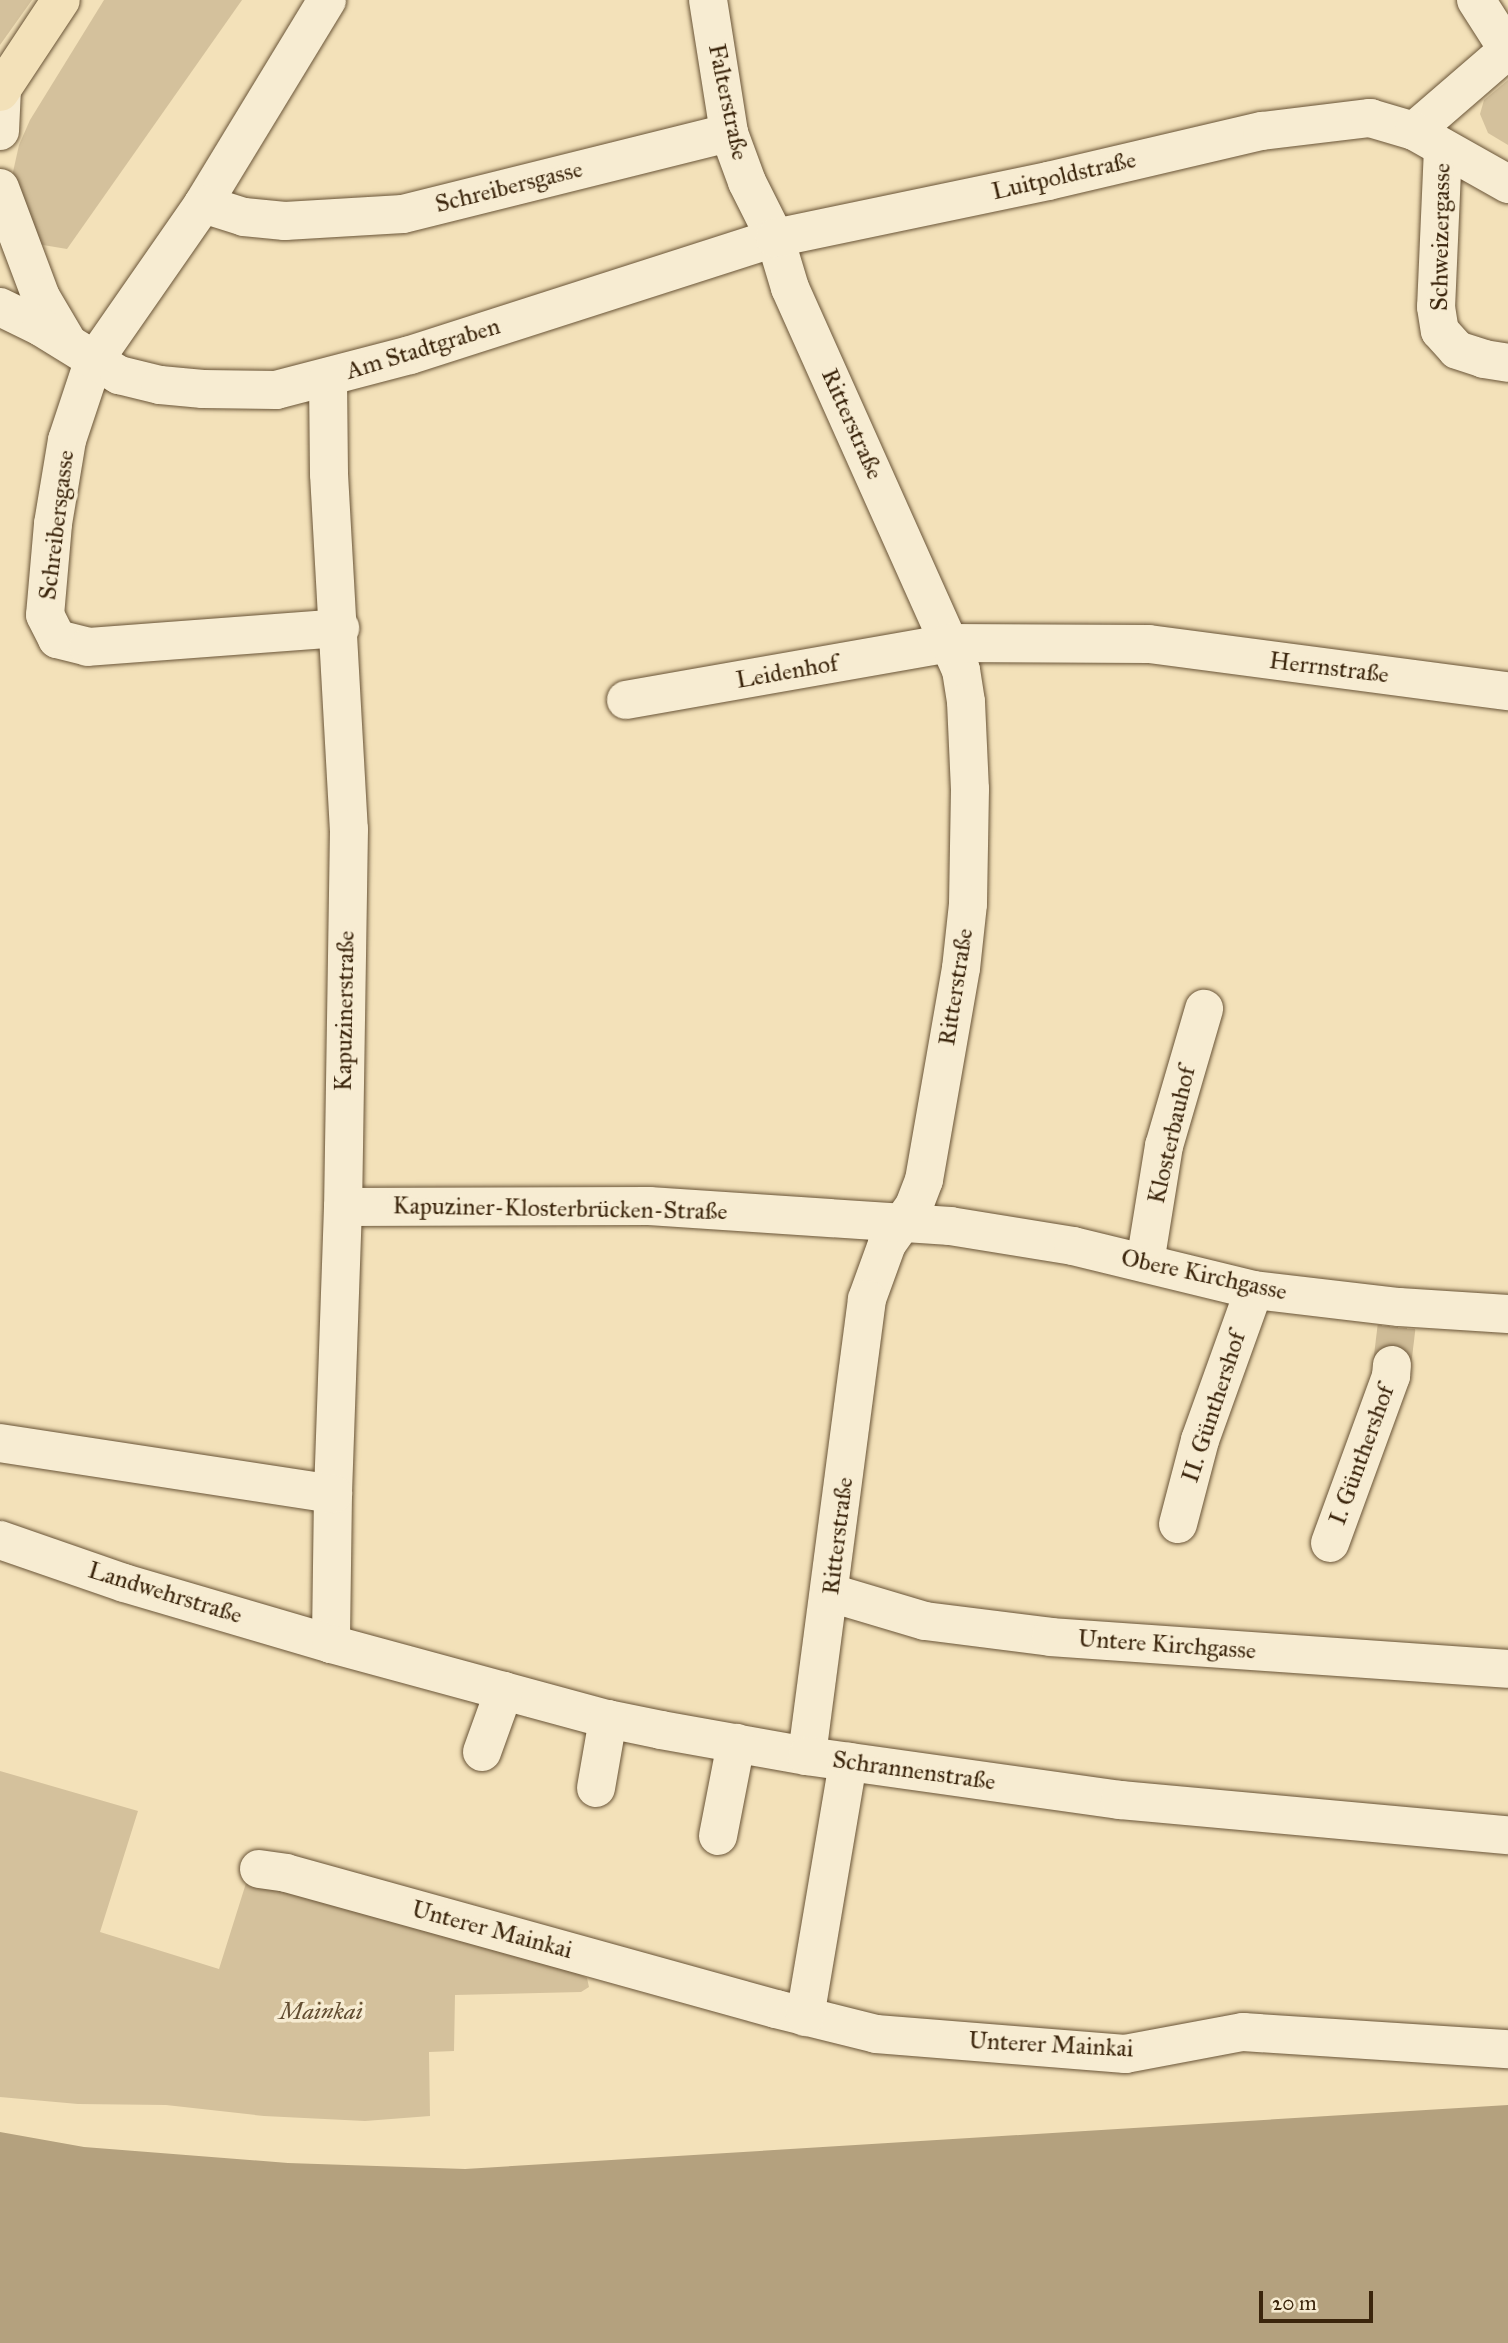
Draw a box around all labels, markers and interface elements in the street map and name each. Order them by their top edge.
street label: Falterstraße [702,41,754,163]
street label: Luitpoldstraße [989,145,1139,207]
street label: Schreibersgasse [432,155,586,219]
street label: Schweizergasse [1425,163,1457,311]
street label: Am Stadtgraben [343,312,503,386]
street label: Ritterstraße [815,364,889,484]
street label: Schreibersgasse [34,448,80,602]
street label: Herrnstraße [1268,646,1390,690]
street label: Leidenhof [734,649,840,695]
street label: Ritterstraße [933,926,979,1048]
street label: Kapuzinerstraße [329,931,361,1091]
street label: Klosterbauhof [1142,1064,1202,1206]
street label: Kapuziner-Klosterbrücken-Straße [392,1192,728,1226]
street label: Obere Kirchgasse [1118,1243,1290,1307]
street label: II. Günthershof [1176,1328,1252,1486]
street label: I. Günthershof [1323,1381,1401,1529]
street label: Ritterstraße [817,1476,859,1596]
street label: Landwehrstraße [85,1556,245,1630]
street label: Untere Kirchgasse [1077,1624,1257,1666]
street label: Schrannenstraße [831,1745,997,1797]
street label: Unterer Mainkai [409,1895,575,1965]
park label: Mainkai [279,1998,363,2026]
street label: Unterer Mainkai [968,2026,1134,2064]
scale bar [1263,2276,1377,2320]
text: 20 m [1272,2290,1317,2316]

